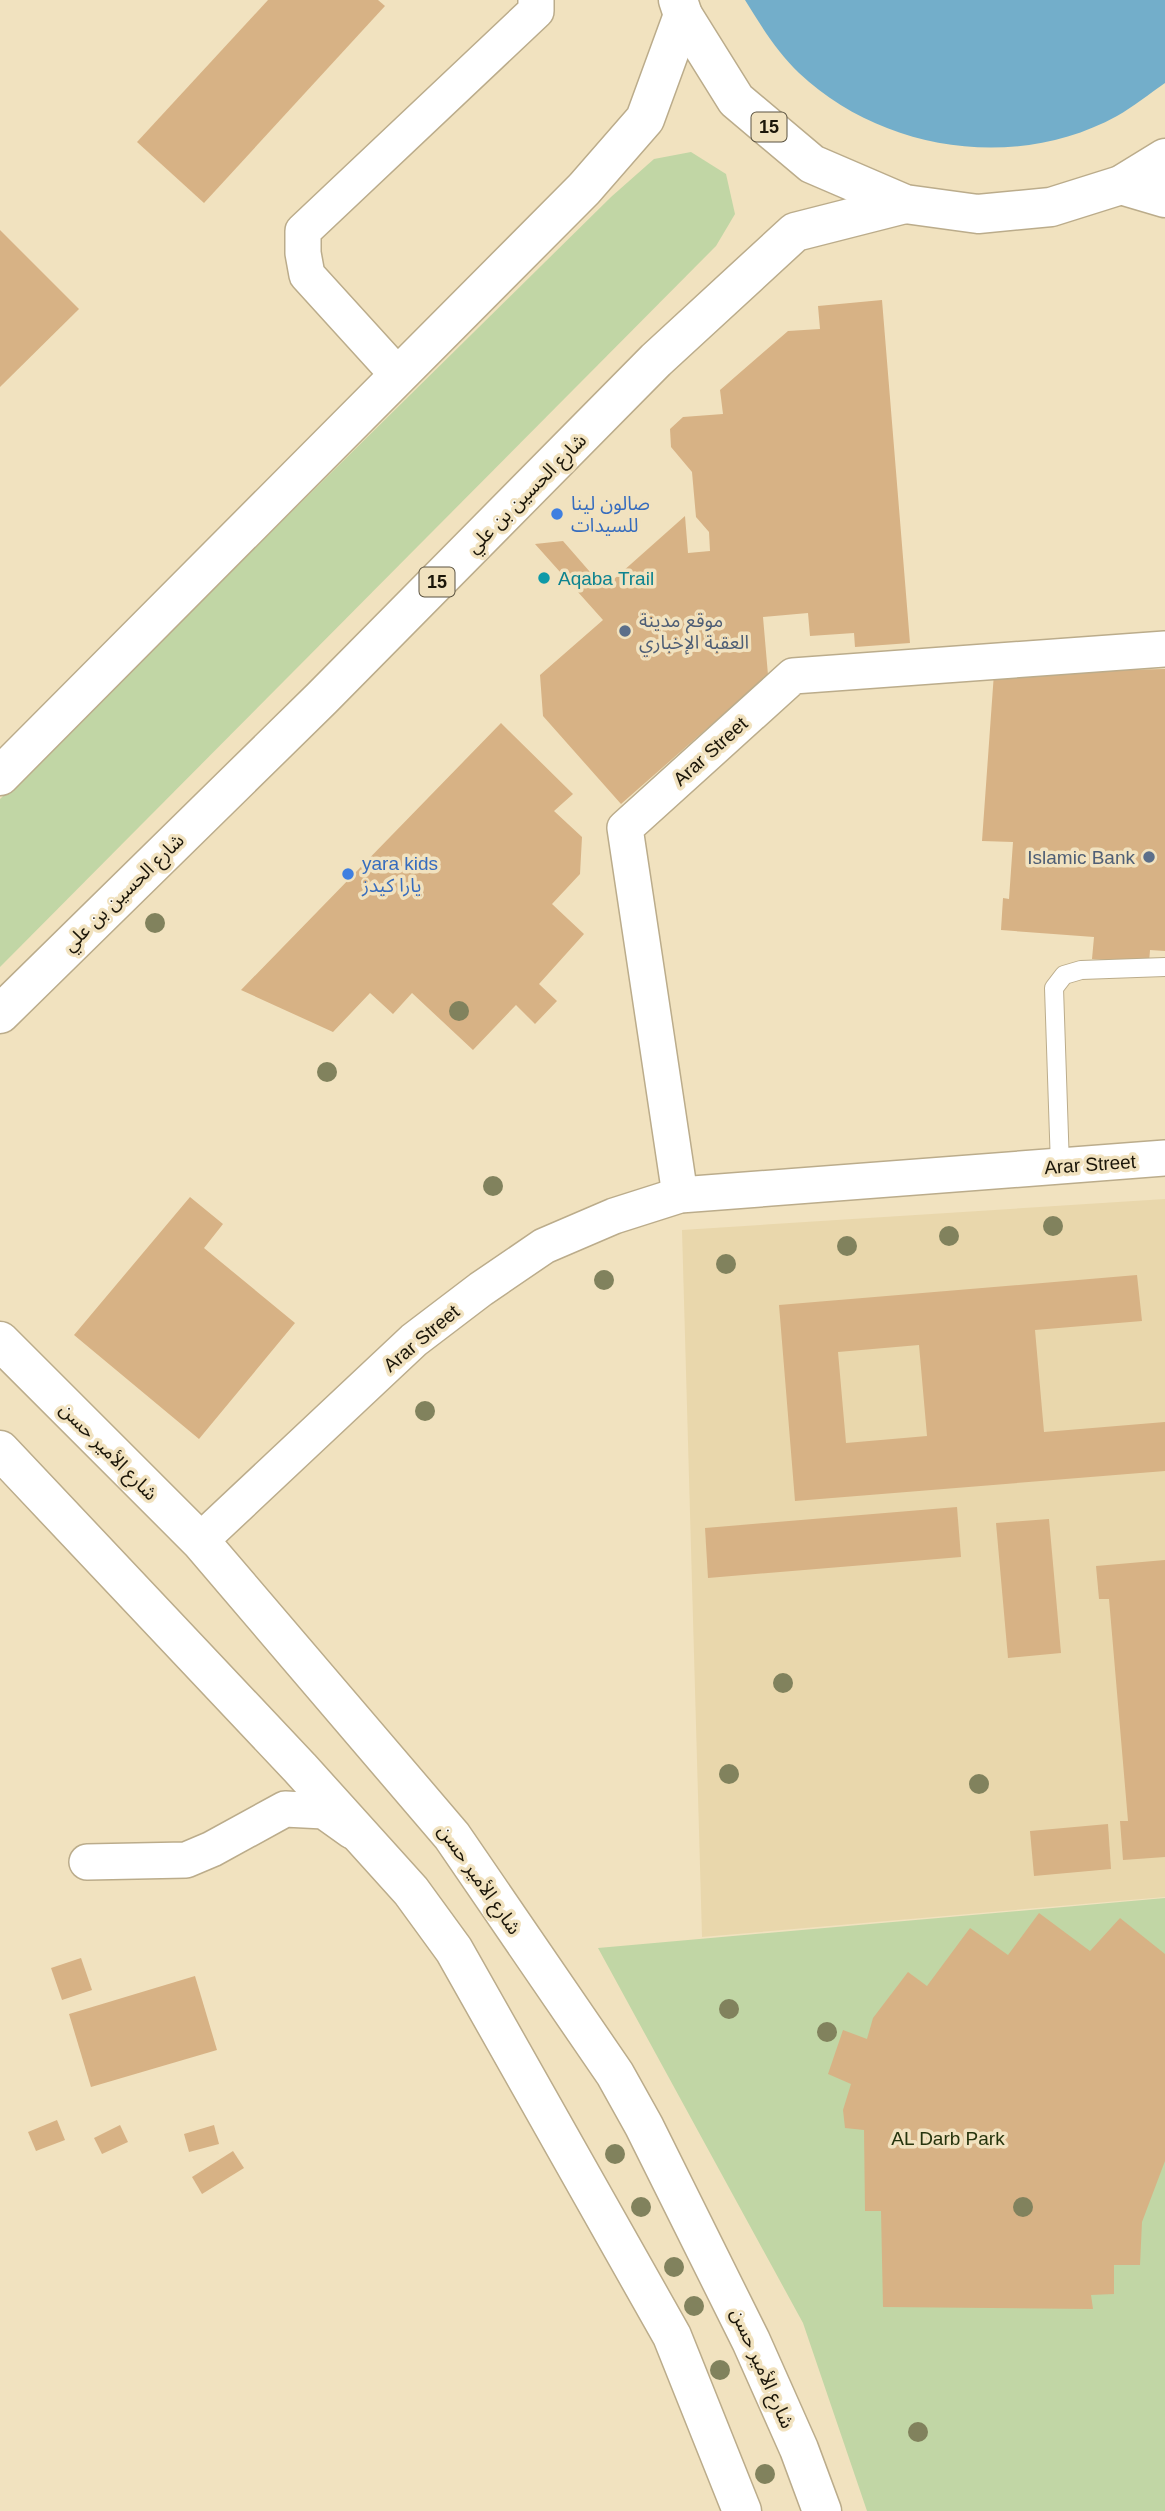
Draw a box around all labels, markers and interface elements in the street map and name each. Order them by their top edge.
road number: 15 [752,112,786,142]
street label: شارع الحسين بن علي [462,429,593,560]
place label: صالون لينا للسيدات [571,493,650,536]
marker: صالون لينا للسيدات [549,506,565,522]
road number: 15 [420,568,454,596]
place label: Aqaba Trail [558,568,654,589]
marker: Aqaba Trail [536,570,552,586]
place label: موقع مدينة العقبة الإخباري [639,610,749,657]
marker: موقع مدينة العقبة الإخباري [617,623,633,639]
street label: Arar Street [669,712,752,790]
street label: شارع الحسين بن علي [59,829,191,959]
place label: Islamic Bank [1027,847,1135,868]
marker: Islamic Bank [1141,849,1157,865]
place label: yara kids يارا كيدز [361,853,438,897]
marker: yara kids يارا كيدز [340,866,356,882]
street label: Arar Street [1043,1151,1137,1178]
street label: Arar Street [379,1300,464,1376]
street label: شارع الأمير حسن [54,1398,162,1506]
street label: شارع الأمير حسن [432,1820,525,1940]
park label: AL Darb Park [891,2128,1005,2149]
street label: شارع الأمير حسن [724,2305,798,2433]

